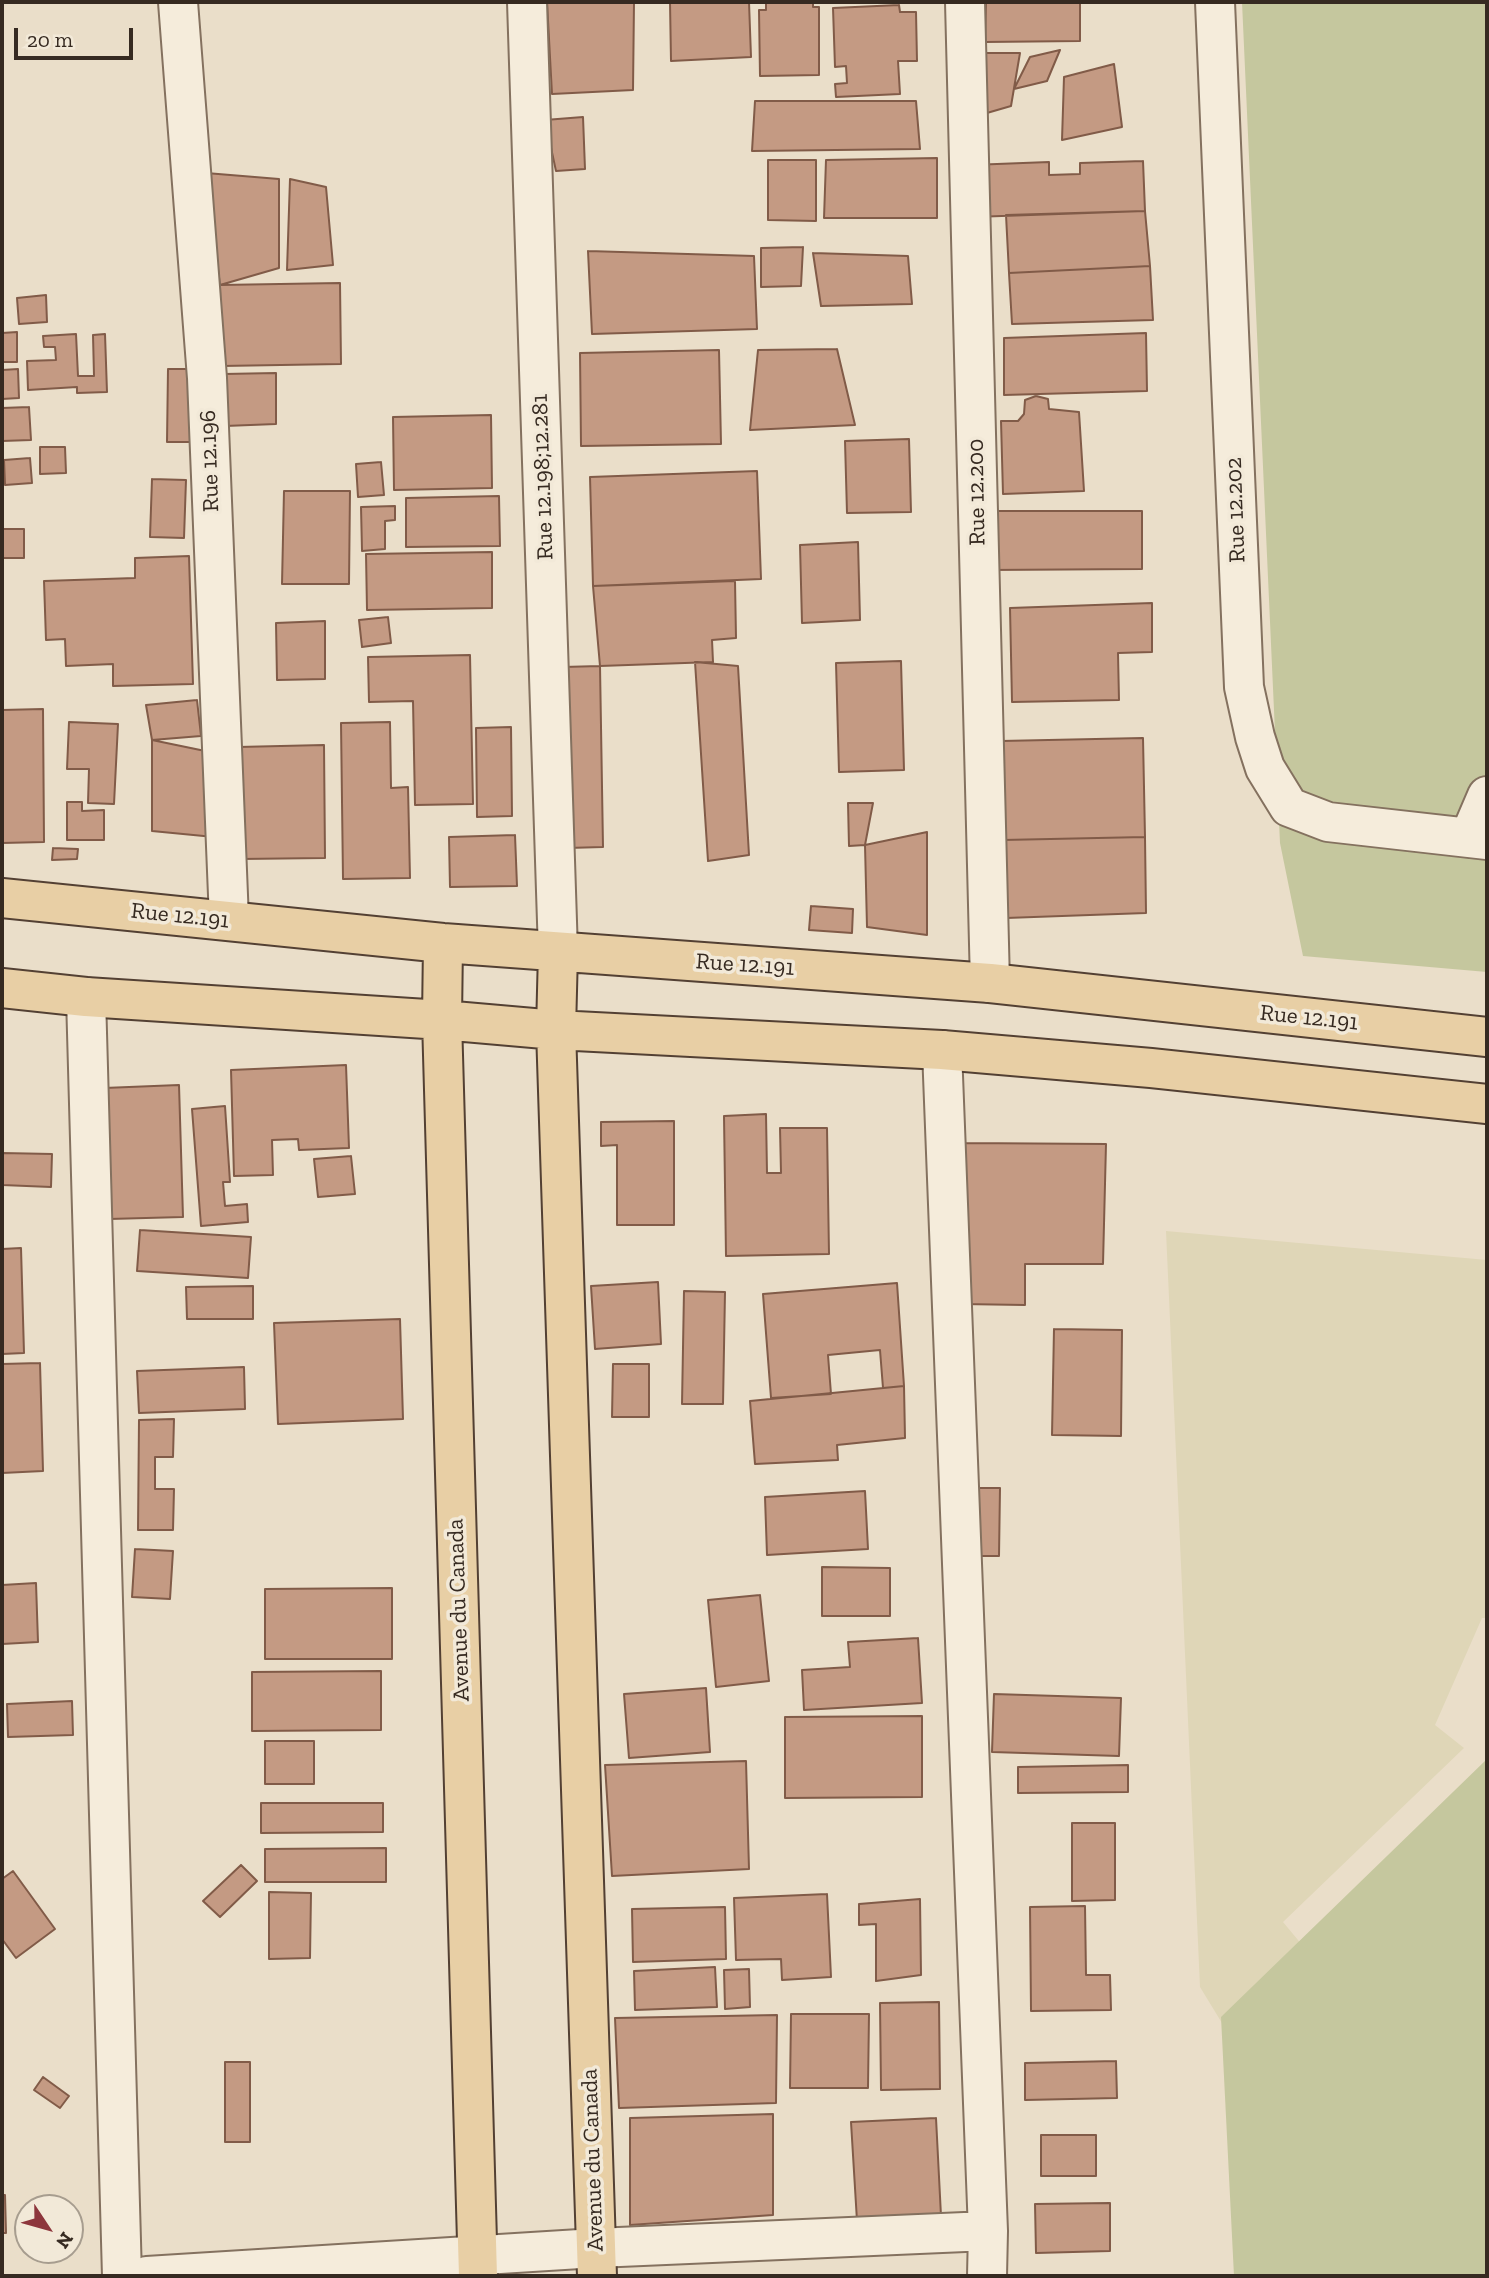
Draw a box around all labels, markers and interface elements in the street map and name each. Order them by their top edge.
scale bar [18,14,136,58]
text: 20 m [27,27,73,52]
street label: Rue 12.198;12.281 [526,394,560,560]
street label: Rue 12.196 [194,410,226,512]
street label: Rue 12.200 [962,438,992,546]
street label: Rue 12.202 [1220,457,1252,563]
street label: Rue 12.191 [130,897,230,935]
street label: Rue 12.191 [695,948,795,982]
street label: Rue 12.191 [1259,999,1359,1037]
street label: Avenue du Canada [442,1518,476,1702]
street label: Avenue du Canada [576,2068,610,2252]
north arrow [14,2194,84,2264]
text: N [51,2228,78,2253]

